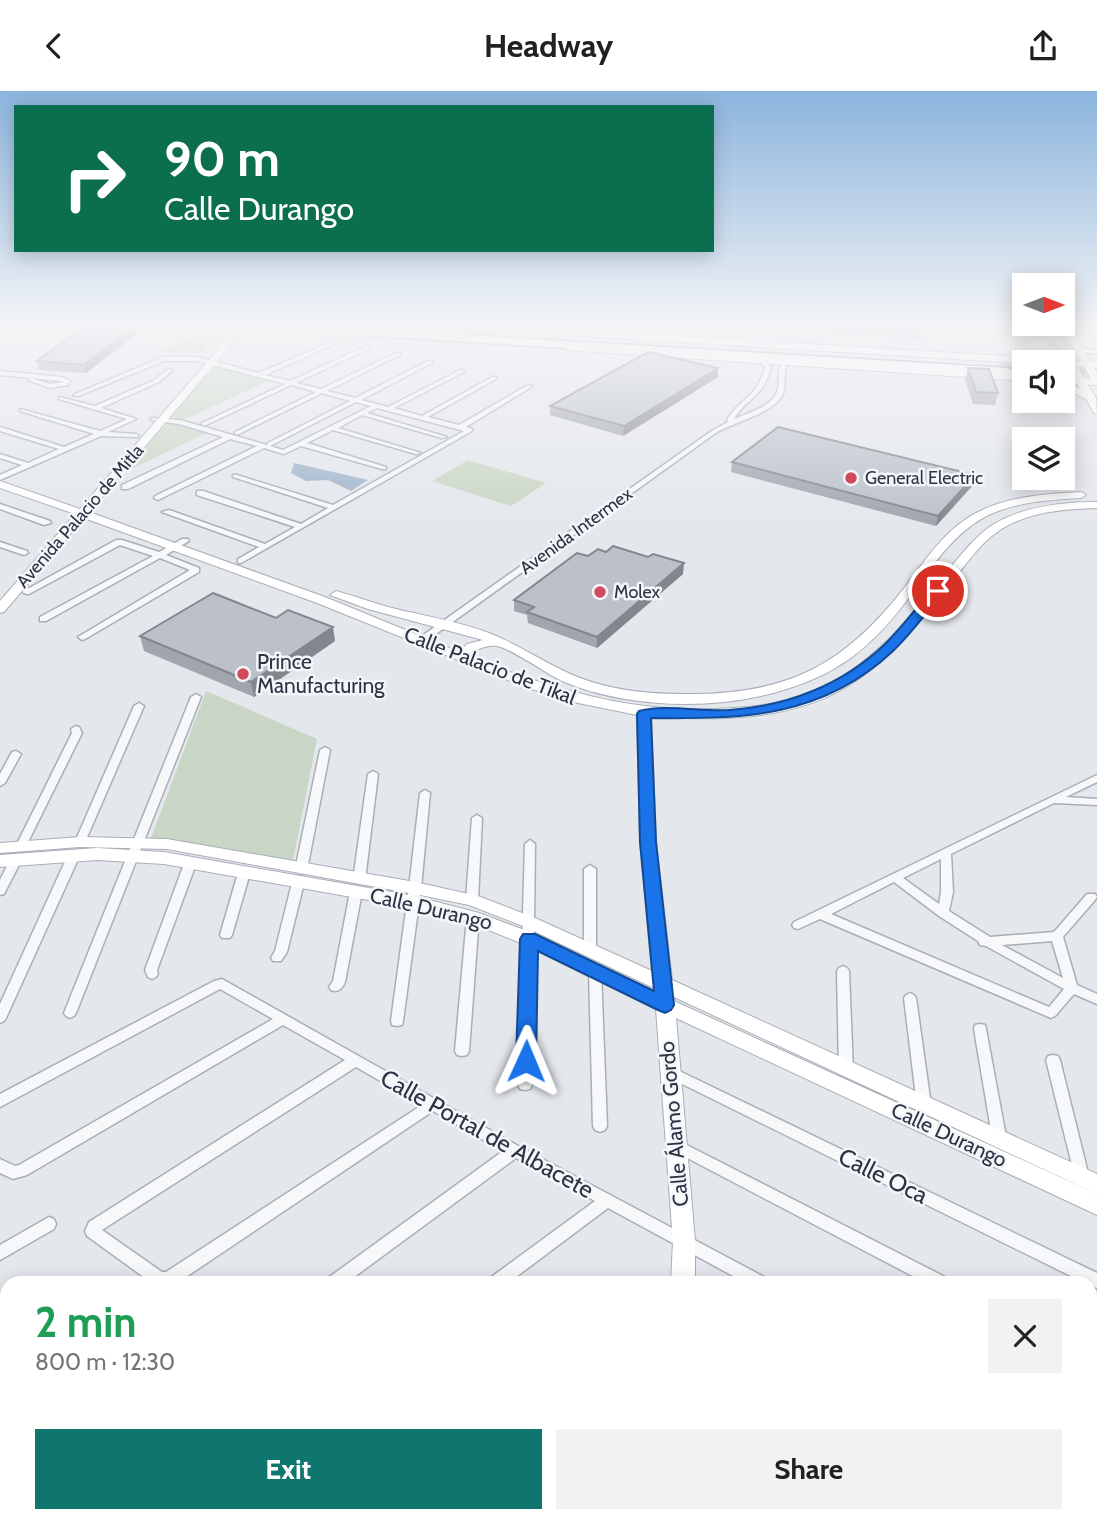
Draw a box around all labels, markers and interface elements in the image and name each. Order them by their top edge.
text: Headway [484,26,613,65]
icon: back [35,27,73,65]
icon: share [1024,27,1062,65]
text: 90 m [164,129,280,188]
icon: right [49,133,140,224]
text: Calle Durango [164,189,354,228]
north arrow [1012,273,1074,336]
map controls [1012,273,1075,490]
button: sound [1012,350,1075,413]
button: layers [1012,427,1075,490]
street label: Avenida Palacio de Mitla [12,439,149,592]
place label: General Electric [865,467,983,489]
marker: General Electric [843,470,859,486]
street label: Avenida Intermex [515,483,637,579]
pin [908,561,968,621]
icon: arrive [919,572,957,610]
place label: Molex [614,581,661,603]
marker: Molex [592,584,608,600]
street label: Calle Palacio de Tikal [401,621,580,710]
place label: Prince Manufacturing [257,649,385,698]
marker: Prince Manufacturing [235,666,251,682]
street label: Calle Durango [368,882,495,935]
position arrow [489,1024,563,1098]
street label: Calle Álamo Gordo [654,1040,693,1208]
street label: Calle Portal de Albacete [375,1063,599,1204]
street label: Calle Durango [887,1097,1011,1172]
street label: Calle Oca [834,1141,933,1210]
text: 2 min [35,1296,136,1348]
button: close [988,1299,1062,1373]
text: 800 m · 12:30 [35,1348,175,1376]
button: Exit [35,1429,542,1509]
button: Share [556,1429,1062,1509]

